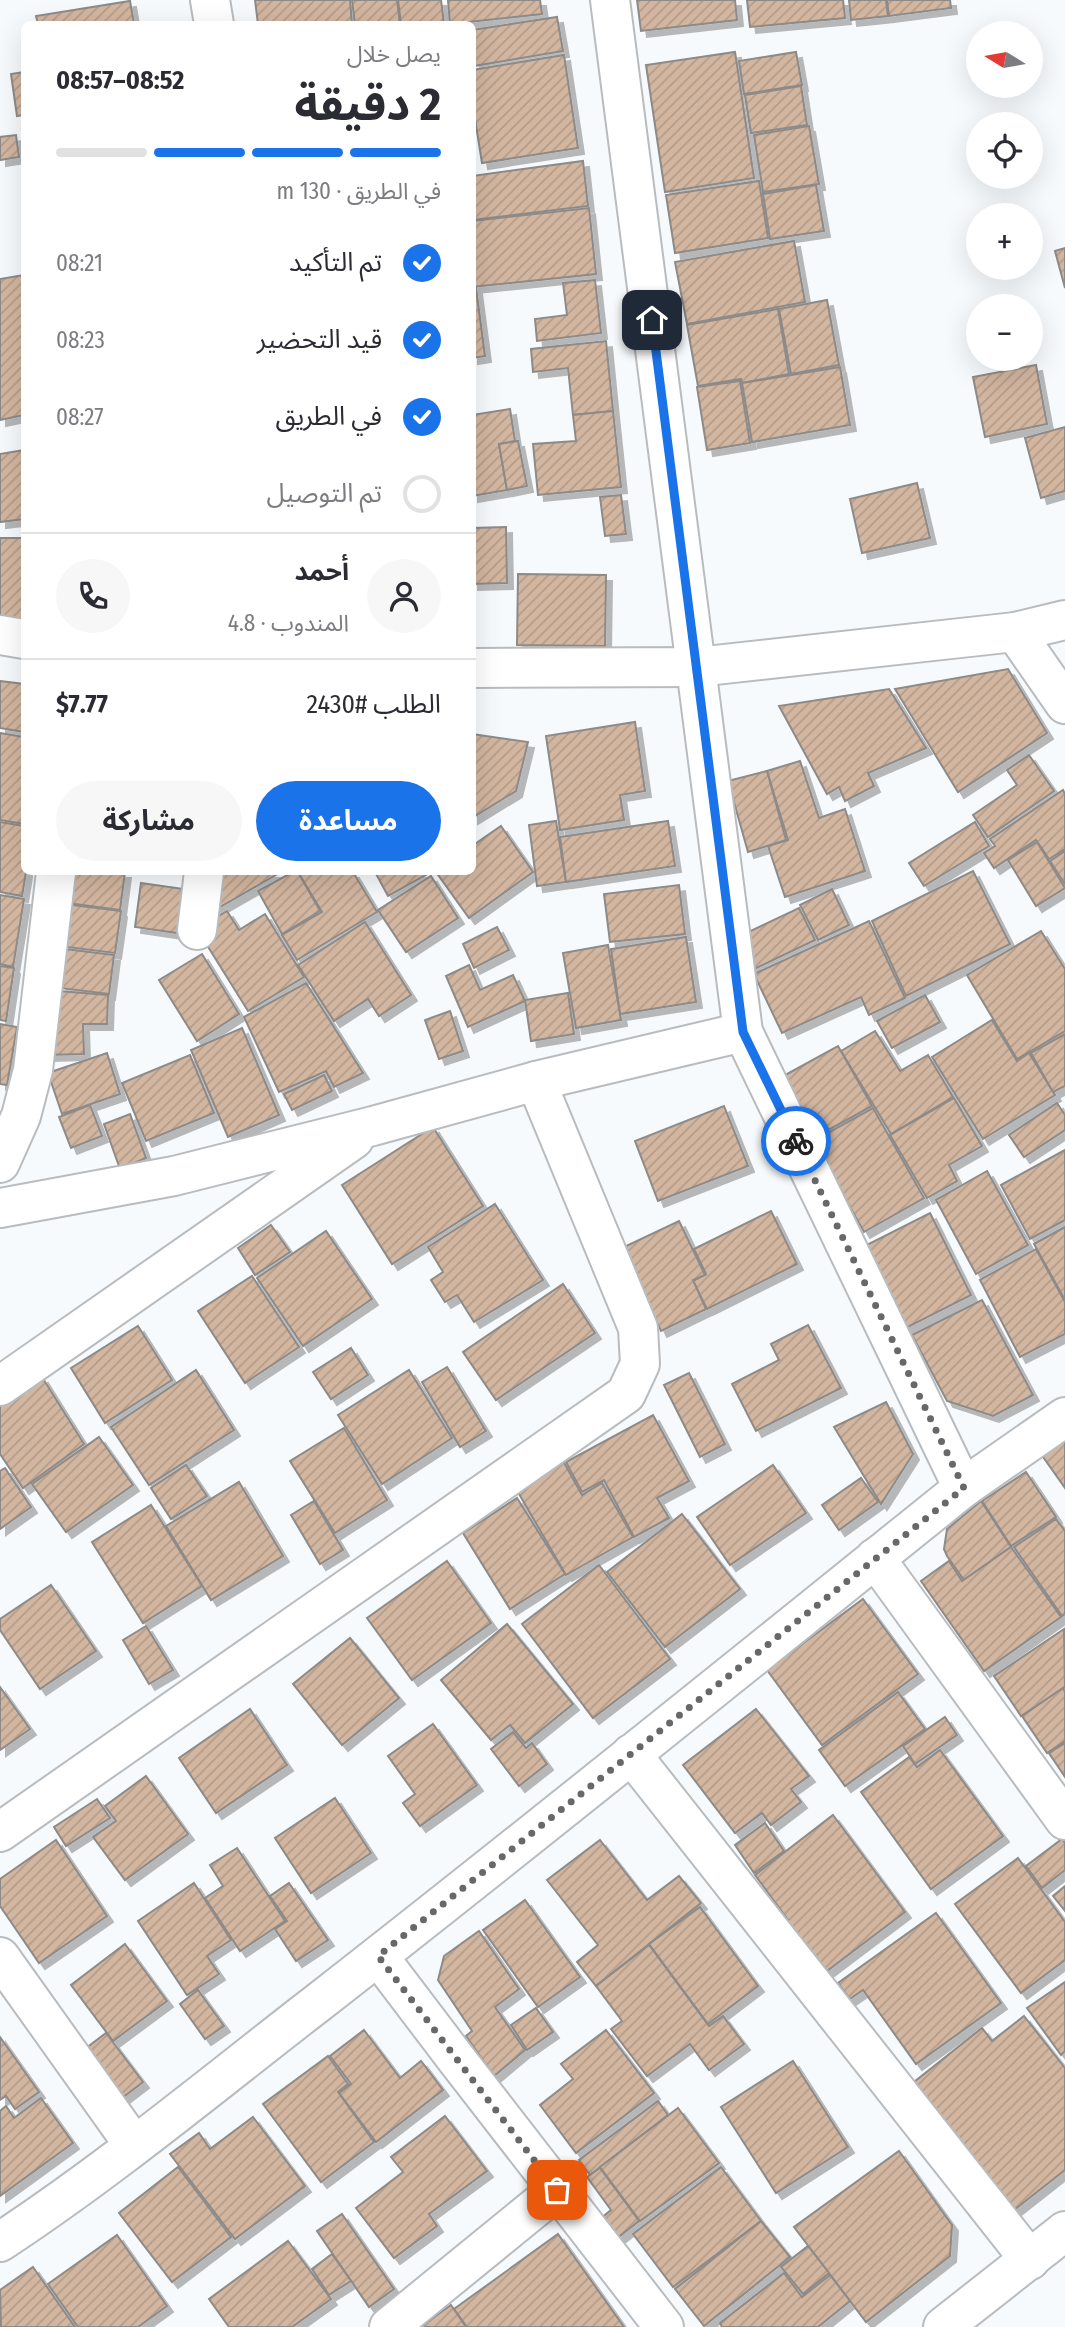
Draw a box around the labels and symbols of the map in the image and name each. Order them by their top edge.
north arrow [966,21,1043,98]
pin [622,290,682,350]
courier [761,1106,831,1176]
pin [527,2160,587,2220]

